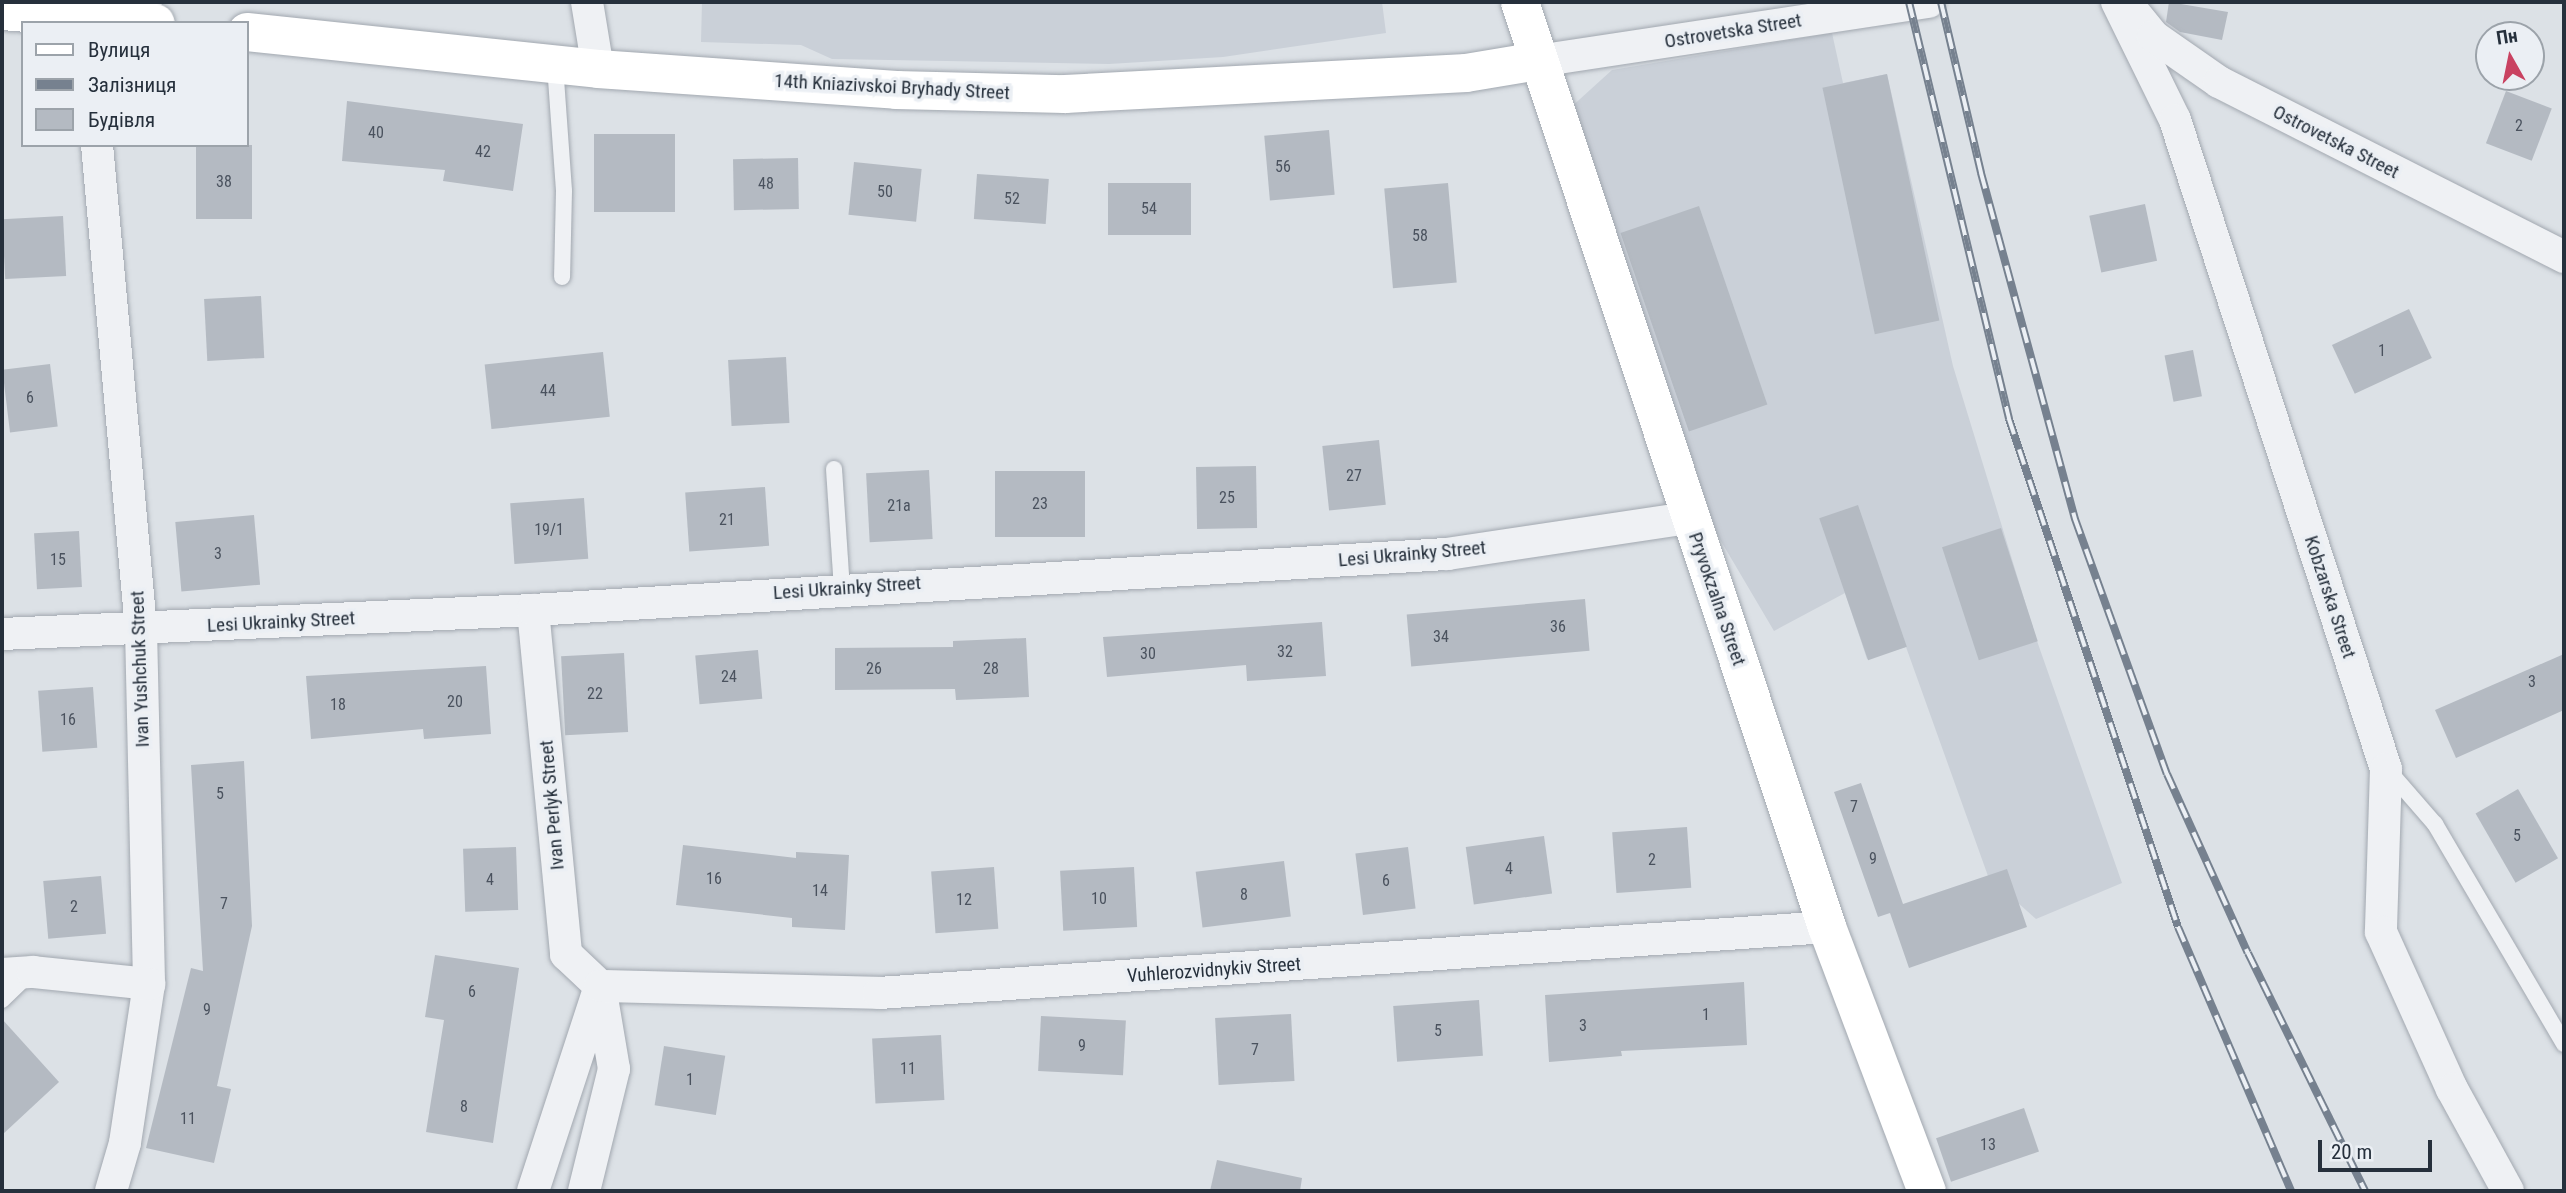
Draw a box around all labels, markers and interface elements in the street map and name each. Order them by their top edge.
street label: Ostrovetska Street [1663,9,1803,53]
legend [21,21,248,147]
north arrow [2475,21,2545,91]
text: Пн [2495,24,2519,50]
text: Вулиця [88,38,150,62]
street label: 14th Kniazivskoi Bryhady Street [774,69,1010,105]
text: Залізниця [88,73,177,97]
street label: Ostrovetska Street [2269,100,2403,184]
text: Будівля [88,108,155,132]
house number: 2 [2515,116,2523,136]
house number: 40 [368,123,384,143]
house number: 42 [475,142,491,162]
house number: 56 [1275,157,1291,177]
house number: 38 [216,172,232,192]
house number: 48 [758,174,774,194]
house number: 50 [877,182,893,202]
house number: 52 [1004,189,1020,209]
house number: 54 [1141,199,1157,219]
house number: 58 [1412,226,1428,246]
house number: 1 [2378,341,2386,361]
house number: 44 [540,381,556,401]
house number: 6 [26,388,34,408]
house number: 27 [1346,466,1362,486]
house number: 25 [1219,488,1235,508]
house number: 23 [1032,494,1048,514]
house number: 21а [887,496,911,516]
house number: 21 [719,510,735,530]
house number: 19/1 [534,520,564,540]
street label: Pryvokzalna Street [1684,529,1750,669]
street label: Kobzarska Street [2299,533,2361,661]
street label: Lesi Ukrainky Street [1337,536,1487,572]
house number: 3 [214,544,222,564]
house number: 15 [50,550,66,570]
street label: Lesi Ukrainky Street [772,571,922,605]
street label: Ivan Yushchuk Street [126,590,154,748]
street label: Lesi Ukrainky Street [207,607,355,637]
house number: 36 [1550,617,1566,637]
house number: 34 [1433,627,1449,647]
house number: 32 [1277,642,1293,662]
house number: 30 [1140,644,1156,664]
house number: 26 [866,659,882,679]
house number: 28 [983,659,999,679]
house number: 24 [721,667,737,687]
house number: 3 [2528,672,2536,692]
house number: 22 [587,684,603,704]
house number: 20 [447,692,463,712]
house number: 18 [330,695,346,715]
house number: 16 [60,710,76,730]
street label: Ivan Perlyk Street [535,739,569,871]
house number: 5 [216,784,224,804]
house number: 7 [1850,797,1858,817]
house number: 5 [2513,826,2521,846]
house number: 9 [1869,849,1877,869]
house number: 2 [1648,850,1656,870]
house number: 4 [1505,859,1513,879]
house number: 16 [706,869,722,889]
house number: 4 [486,870,494,890]
house number: 6 [1382,871,1390,891]
house number: 14 [812,881,828,901]
house number: 8 [1240,885,1248,905]
house number: 10 [1091,889,1107,909]
house number: 12 [956,890,972,910]
house number: 7 [220,894,228,914]
house number: 2 [70,897,78,917]
street label: Vuhlerozvidnykiv Street [1126,953,1302,987]
house number: 6 [468,982,476,1002]
house number: 9 [203,1000,211,1020]
house number: 1 [1702,1005,1710,1025]
house number: 3 [1579,1016,1587,1036]
house number: 5 [1434,1021,1442,1041]
house number: 9 [1078,1036,1086,1056]
house number: 7 [1251,1040,1259,1060]
house number: 11 [900,1059,916,1079]
house number: 1 [686,1070,694,1090]
house number: 8 [460,1097,468,1117]
house number: 11 [180,1109,196,1129]
scale bar [2321,1126,2435,1170]
house number: 13 [1980,1135,1996,1155]
text: 20 m [2331,1140,2372,1164]

